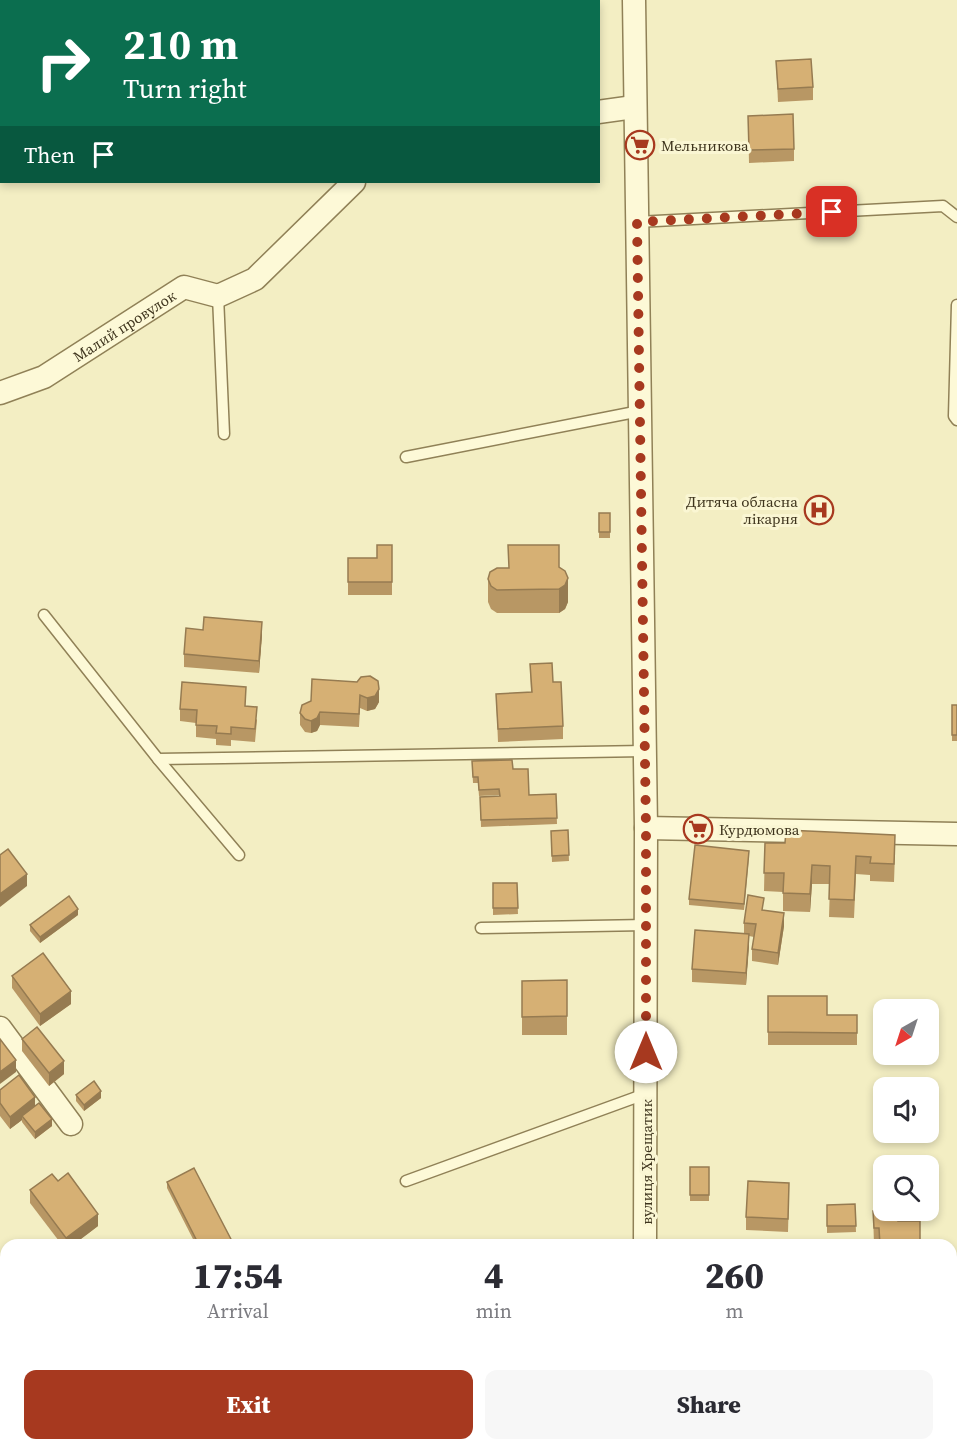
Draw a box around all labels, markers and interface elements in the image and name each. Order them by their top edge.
text: 210 m [123,15,238,73]
icon: right [24,24,102,102]
text: Turn right [123,70,247,107]
supermarket icon: Мельникова [624,129,656,161]
place label: Мельникова [661,135,749,156]
icon: arrive [87,138,120,171]
text: Then [24,140,75,170]
pin [806,186,857,237]
icon: arrive [815,195,848,228]
street label: Малий провулок [69,284,180,366]
place label: Дитяча обласна лікарня [686,491,798,529]
hospital icon: Дитяча обласна лікарня [803,494,835,526]
supermarket icon: Курдюмова [682,813,714,845]
place label: Курдюмова [719,819,800,840]
north arrow [873,999,939,1065]
map controls [873,999,939,1221]
position arrow [614,1020,678,1084]
button: sound [873,1077,939,1143]
street label: вулиця Хрещатик [636,1099,657,1225]
button: search [873,1155,939,1221]
text: 17:54 [193,1251,283,1300]
text: 4 [484,1251,504,1300]
text: 260 [705,1251,764,1300]
text: Arrival [207,1297,269,1325]
text: min [476,1297,512,1325]
text: m [725,1297,743,1325]
button: Exit [24,1370,473,1439]
button: Share [485,1370,933,1439]

